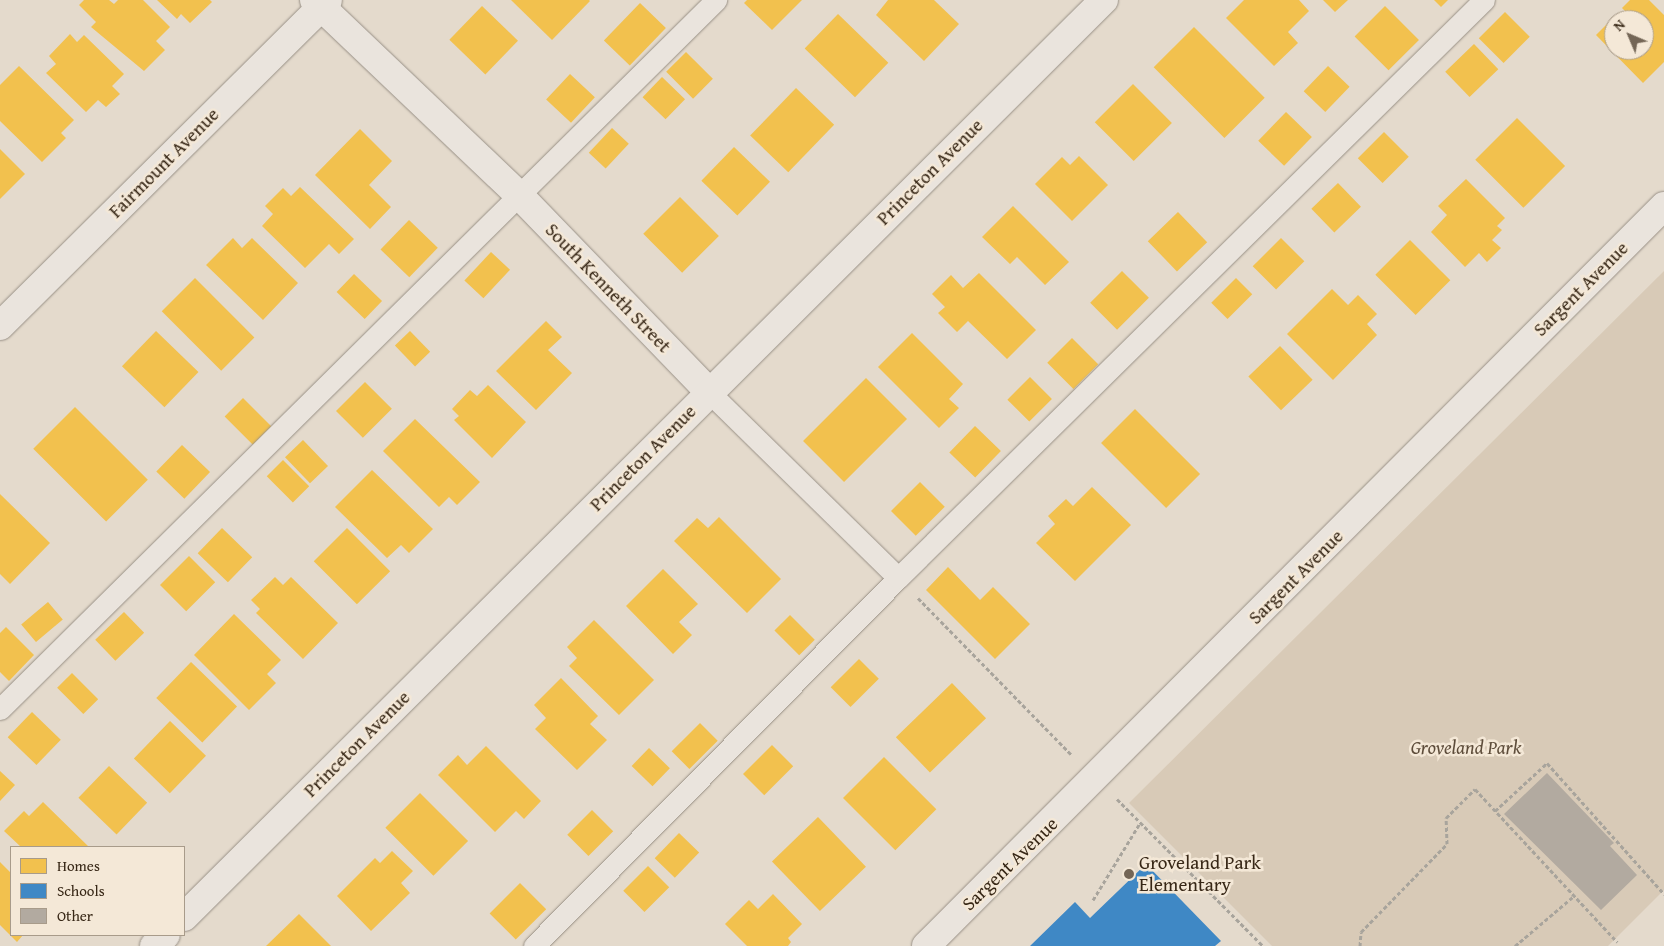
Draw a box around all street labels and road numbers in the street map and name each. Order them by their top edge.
street label: Fairmount Avenue [104,103,224,223]
street label: Princeton Avenue [872,114,988,230]
street label: South Kenneth Street [540,219,676,357]
street label: Sargent Avenue [1529,237,1633,341]
street label: Princeton Avenue [585,400,701,516]
street label: Sargent Avenue [1244,525,1348,629]
street label: Princeton Avenue [299,686,415,802]
street label: Sargent Avenue [957,813,1063,915]

